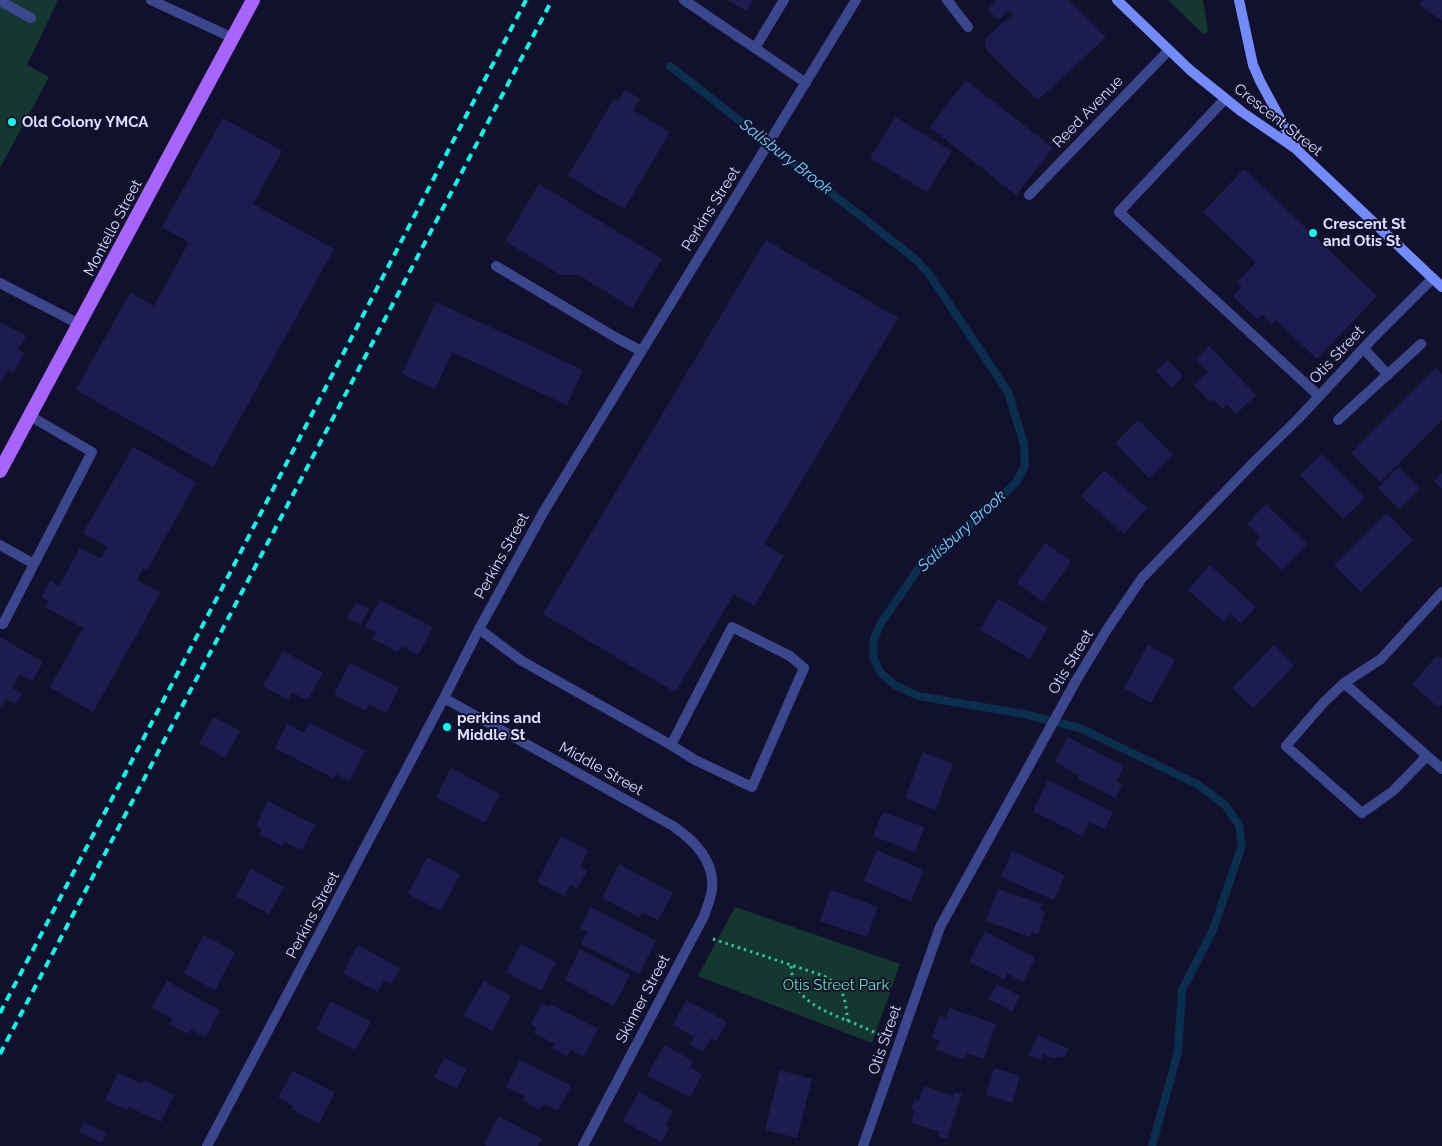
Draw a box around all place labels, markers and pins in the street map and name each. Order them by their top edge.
place label: Old Colony YMCA [22,113,148,131]
marker: Old Colony YMCA [6,116,18,128]
place label: Crescent St and Otis St [1323,215,1406,250]
marker: Crescent St and Otis St [1307,227,1319,239]
place label: perkins and Middle St [457,709,541,744]
marker: perkins and Middle St [441,721,453,733]

